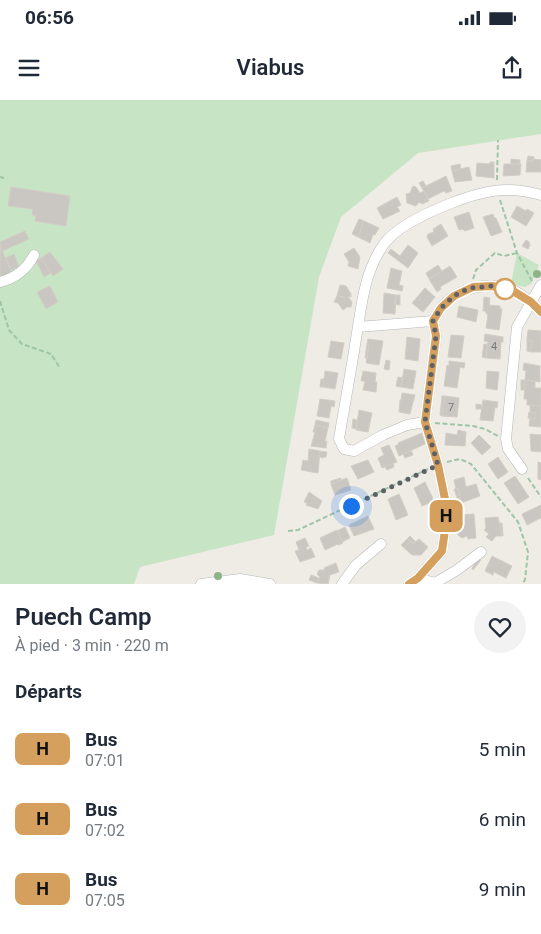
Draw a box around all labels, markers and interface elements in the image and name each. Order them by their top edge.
text: 06:56 [25,6,74,29]
icon: menu [15,54,43,82]
icon: share [498,54,526,82]
text: Viabus [237,55,304,80]
unlabelled marker [494,278,516,300]
house number: 4 [491,340,497,353]
house number: 7 [448,401,454,414]
your location [339,494,364,519]
line badge: H [430,500,462,532]
text: H [440,505,452,526]
button: heart [474,601,526,653]
text: Puech Camp [15,603,152,631]
text: À pied · 3 min · 220 m [15,636,169,655]
text: Départs [15,680,82,703]
text: Bus [85,728,118,751]
text: H [36,738,49,759]
text: 5 min [479,738,526,761]
text: 07:01 [85,751,125,770]
text: Bus [85,798,118,821]
text: H [36,808,49,829]
text: 6 min [479,808,526,831]
text: 07:02 [85,821,125,840]
text: Bus [85,868,118,891]
text: H [36,878,49,899]
text: 9 min [479,878,526,901]
text: 07:05 [85,891,125,910]

